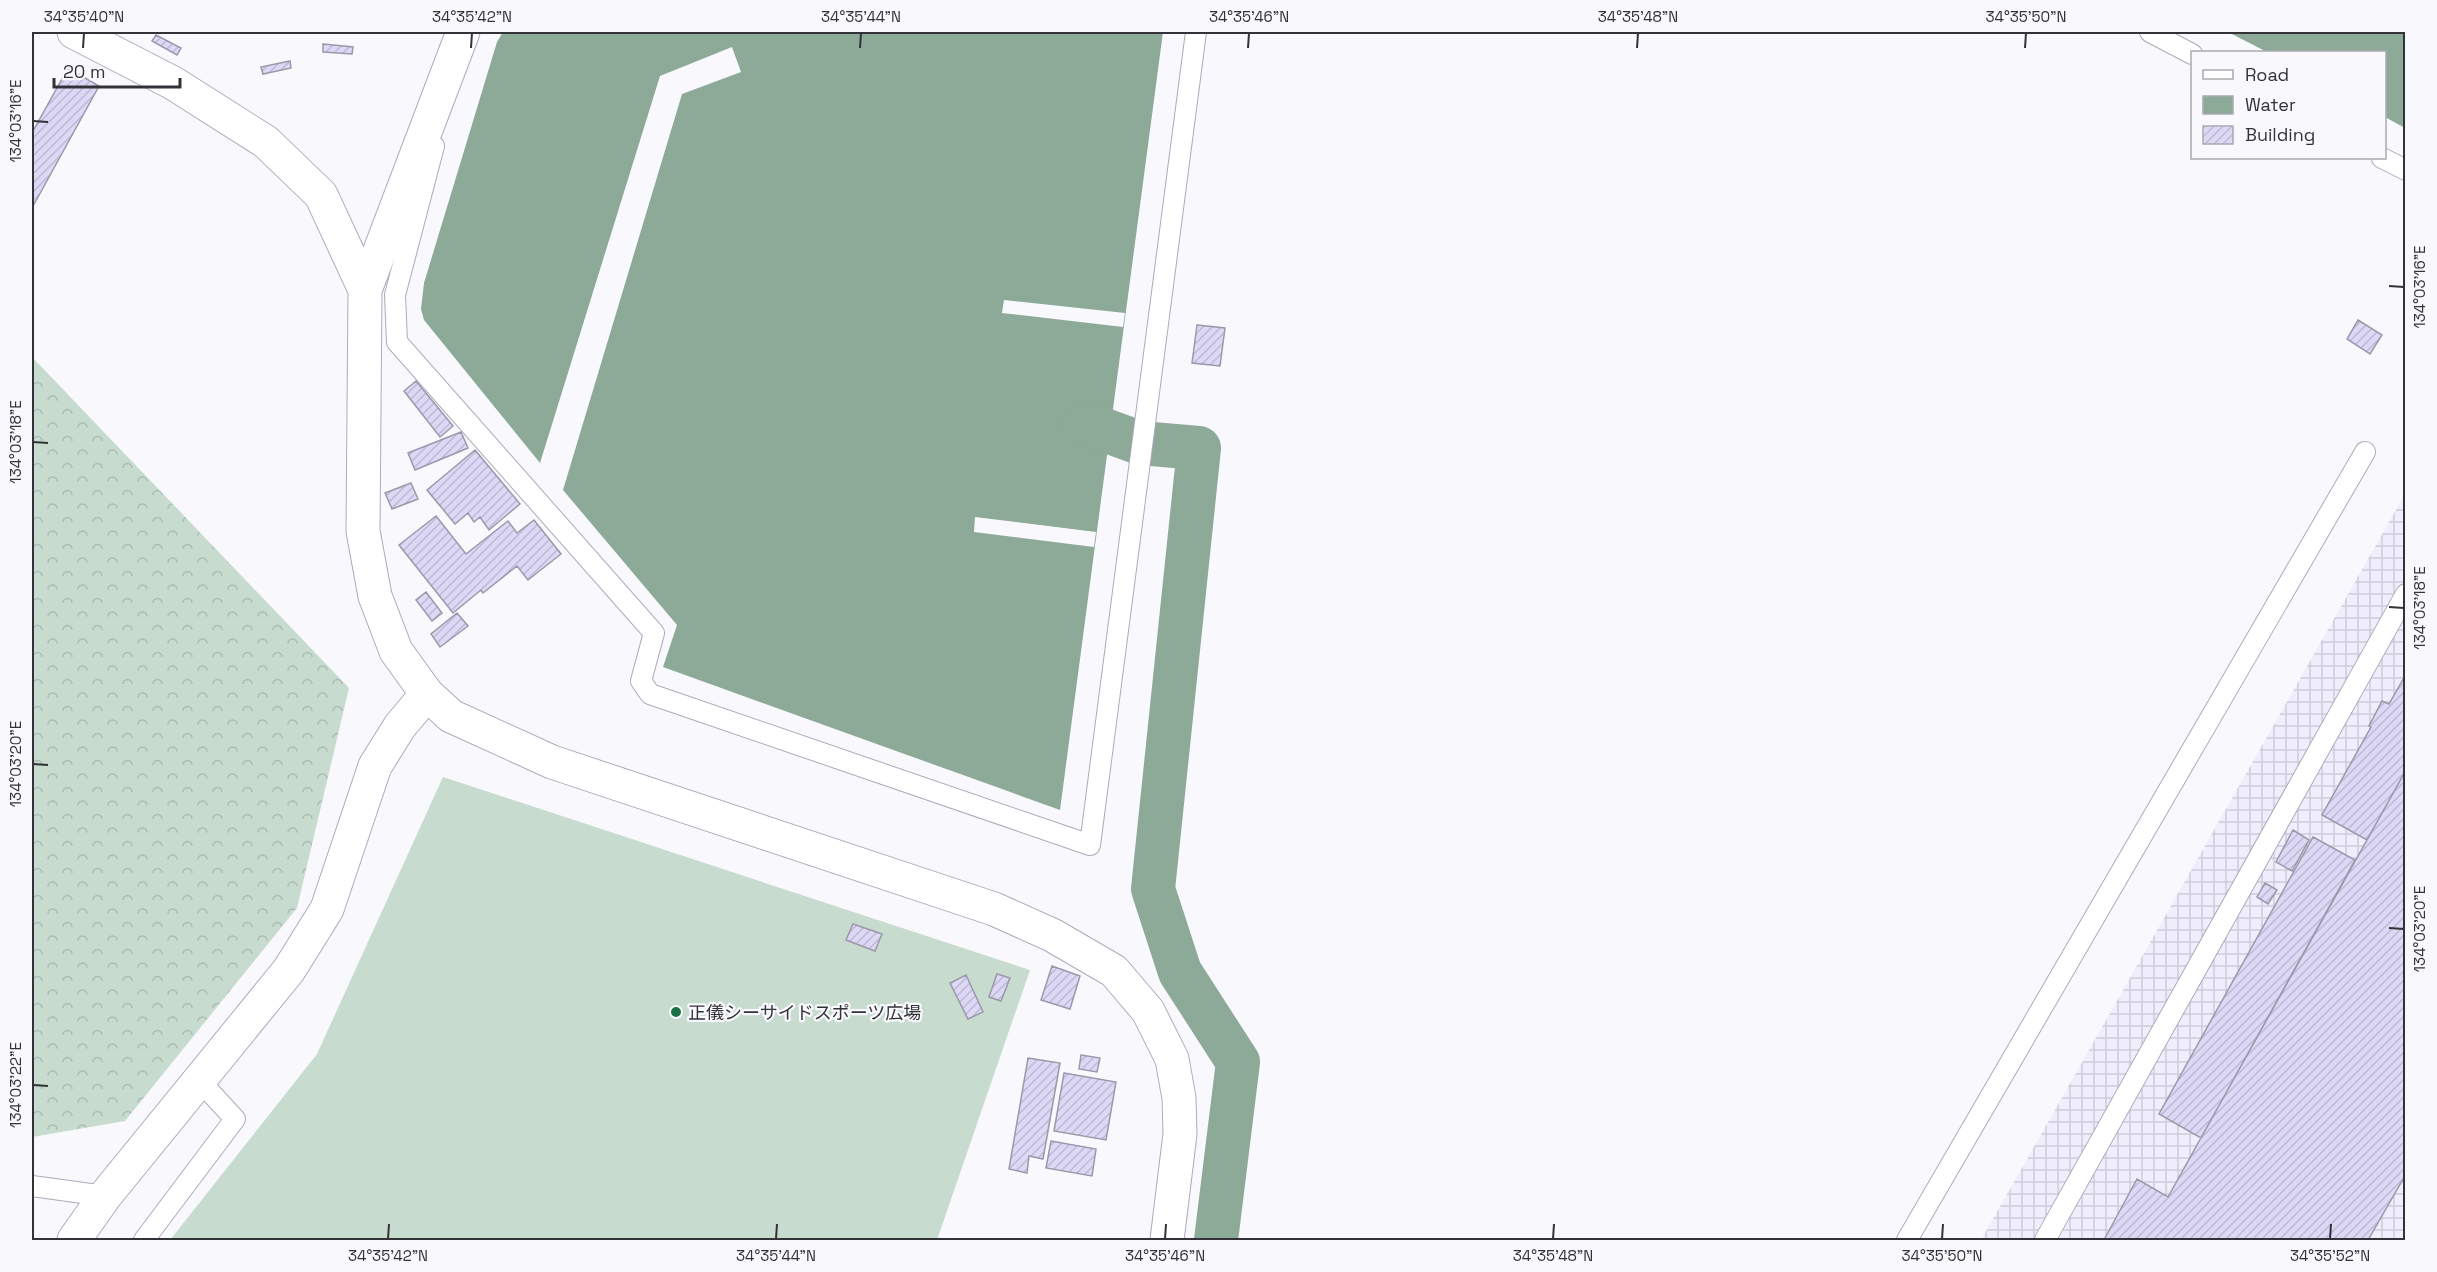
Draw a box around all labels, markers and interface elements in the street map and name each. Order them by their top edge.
text: 34°35'40"N [44,7,124,26]
text: 34°35'42"N [432,7,512,26]
text: 34°35'44"N [821,7,901,26]
text: 34°35'46"N [1209,7,1289,26]
text: 34°35'48"N [1598,7,1678,26]
text: 34°35'50"N [1986,7,2066,26]
scale bar [54,51,180,89]
legend [2191,51,2386,159]
text: 20 m [63,60,106,83]
text: Road [2245,63,2289,86]
text: 134°03'16"E [6,79,25,163]
text: Water [2245,93,2296,116]
text: Building [2245,123,2315,146]
text: 134°03'16"E [2410,245,2429,329]
text: 134°03'18"E [6,400,25,484]
text: 134°03'18"E [2410,566,2429,650]
text: 134°03'20"E [6,721,25,807]
text: 134°03'20"E [2410,886,2429,972]
place label: 正儀シーサイドスポーツ広場 [688,1001,921,1024]
marker: 正儀シーサイドスポーツ広場 [669,1005,683,1019]
text: 134°03'22"E [6,1042,25,1128]
text: 34°35'42"N [348,1246,428,1265]
text: 34°35'44"N [736,1246,816,1265]
text: 34°35'46"N [1125,1246,1205,1265]
text: 34°35'48"N [1513,1246,1593,1265]
text: 34°35'50"N [1902,1246,1982,1265]
text: 34°35'52"N [2290,1246,2370,1265]

